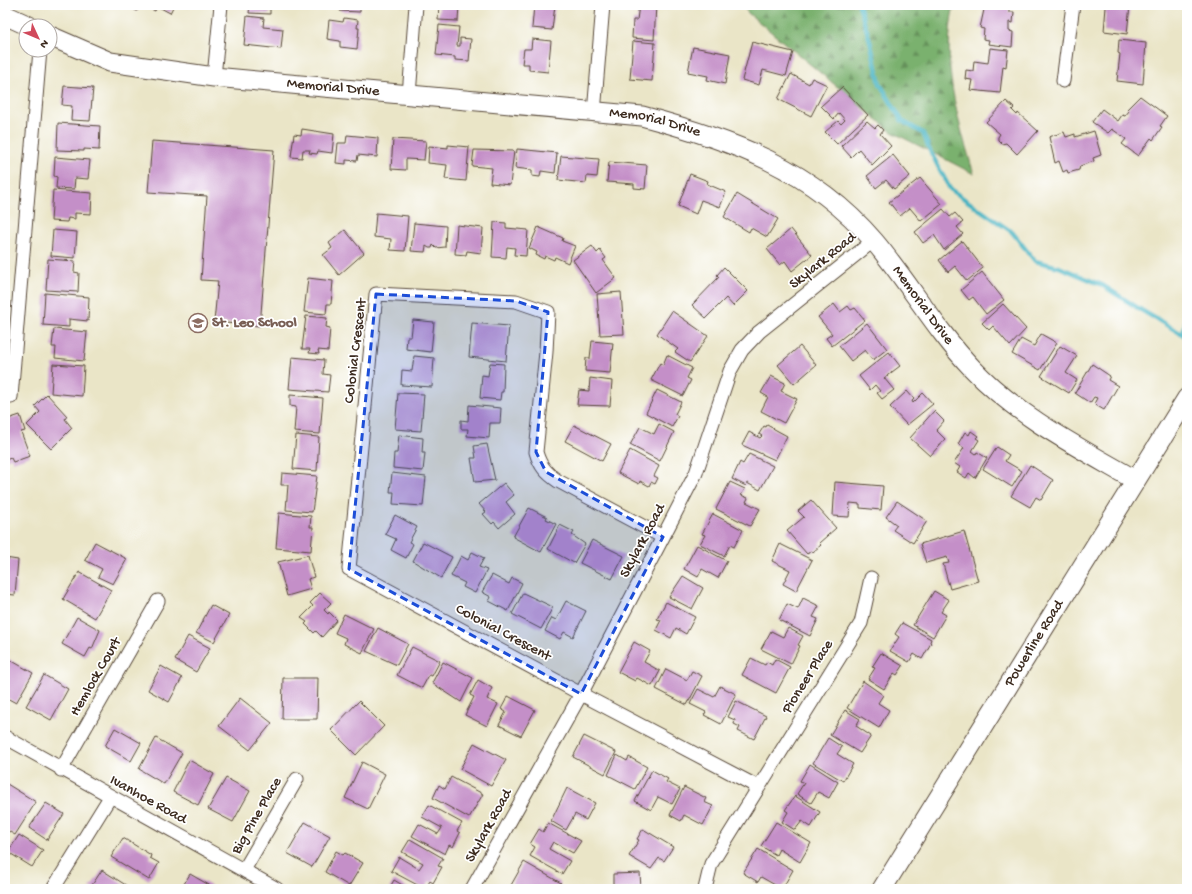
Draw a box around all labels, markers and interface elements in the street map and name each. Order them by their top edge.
north arrow [18,18,58,58]
text: N [37,37,51,50]
street label: Memorial Drive [286,75,380,101]
street label: Memorial Drive [609,104,703,142]
street label: Skylark Road [786,228,861,293]
street label: Memorial Drive [888,263,958,349]
street label: Colonial Crescent [341,296,372,404]
school or university icon: St. Leo School [187,312,209,334]
place label: St. Leo School [212,314,298,332]
street label: Skylark Road [616,500,671,581]
street label: Powerline Road [1000,596,1069,691]
street label: Colonial Crescent [452,600,555,667]
street label: Hemlock Court [66,633,127,720]
street label: Pioneer Place [778,637,838,718]
street label: Ivanhoe Road [106,771,191,829]
street label: Big Pine Place [227,774,286,858]
street label: Skylark Road [461,785,517,866]

